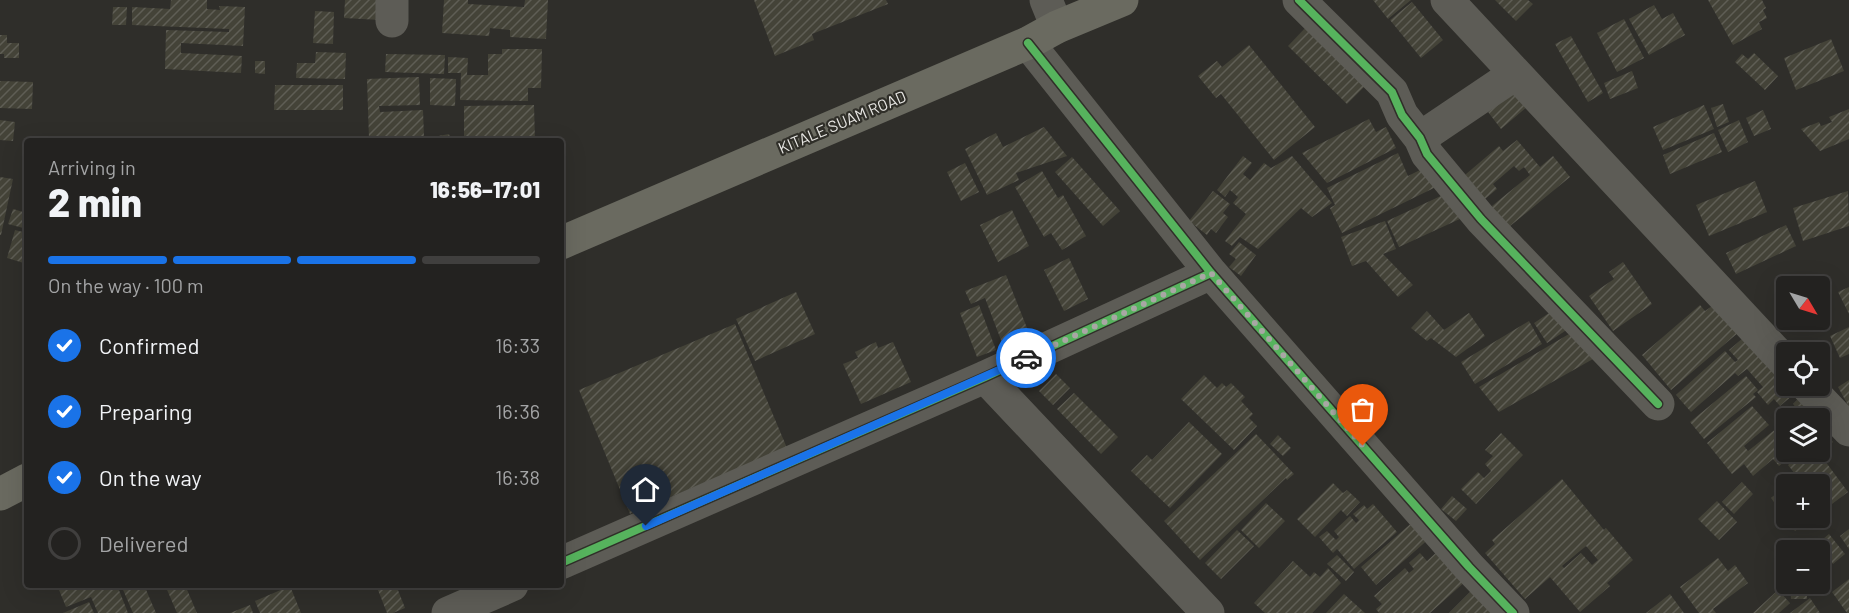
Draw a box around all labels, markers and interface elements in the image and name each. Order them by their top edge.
street label: KITALE SUAM ROAD [775,86,909,157]
text: Arriving in [48,155,136,179]
text: 16:56–17:01 [430,176,540,202]
text: 2 min [48,178,142,225]
text: On the way · 100 m [48,273,204,297]
north arrow [1776,276,1830,330]
map controls [1776,276,1830,594]
courier [996,328,1056,388]
icon: check [48,329,81,362]
text: Confirmed [99,332,199,358]
text: 16:33 [495,333,540,357]
icon: car [1010,342,1043,375]
button: locate [1776,342,1830,396]
pin [1337,384,1388,446]
icon: bag [1346,393,1379,426]
icon: check [48,395,81,428]
text: Preparing [99,398,192,424]
text: 16:36 [495,399,540,423]
button: layers [1776,408,1830,462]
icon: check [48,461,81,494]
text: On the way [99,464,202,490]
pin [620,464,671,526]
text: 16:38 [495,465,540,489]
icon: home [629,473,662,506]
button: + [1776,474,1830,528]
text: Delivered [99,530,188,556]
button: − [1776,540,1830,594]

